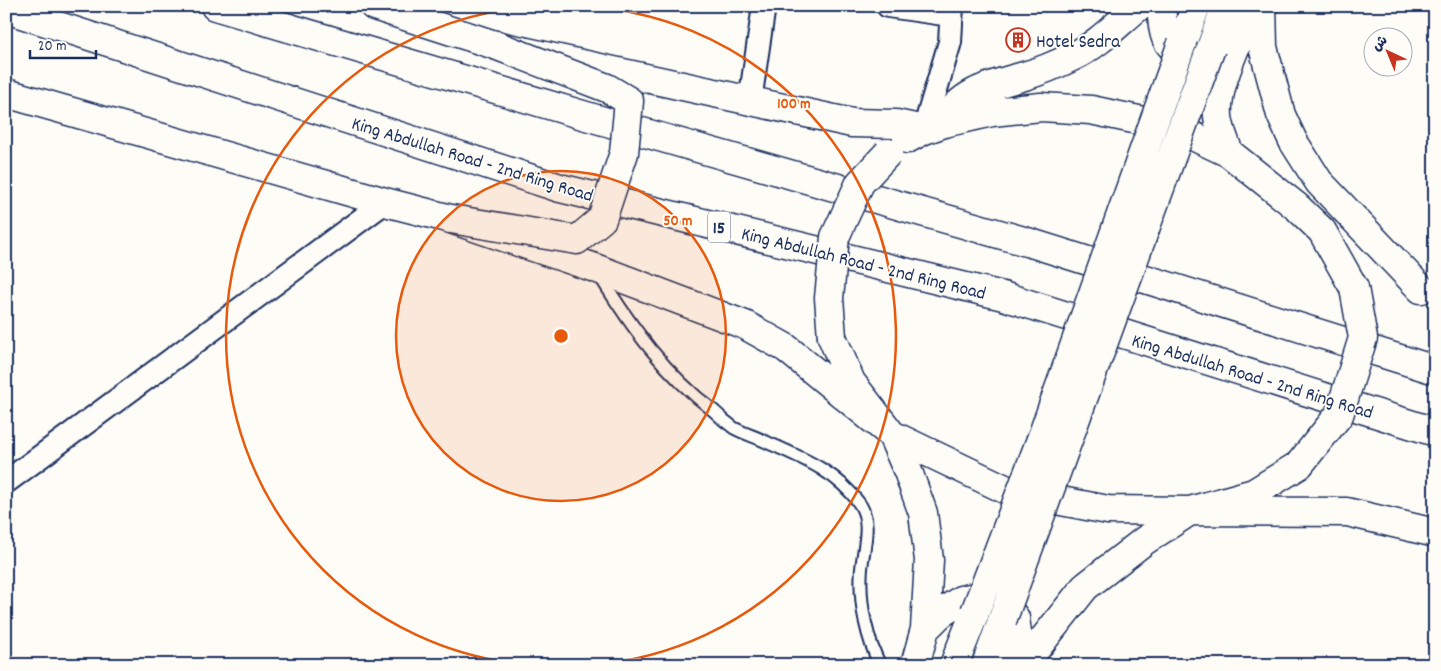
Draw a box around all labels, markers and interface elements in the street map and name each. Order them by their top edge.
building icon: Hotel Sedra [1005,27,1031,53]
scale bar [30,28,96,60]
north arrow [1364,28,1414,78]
place label: Hotel Sedra [1036,30,1121,57]
text: ش [1368,32,1393,57]
text: 20 m [38,36,66,58]
text: 100 m [777,94,811,116]
street label: King Abdullah Road - 2nd Ring Road [348,112,596,211]
text: 50 m [664,211,692,233]
road number: 15 [708,212,730,242]
street label: King Abdullah Road - 2nd Ring Road [738,222,988,309]
centre of rings [552,327,570,345]
street label: King Abdullah Road - 2nd Ring Road [1128,329,1376,428]

